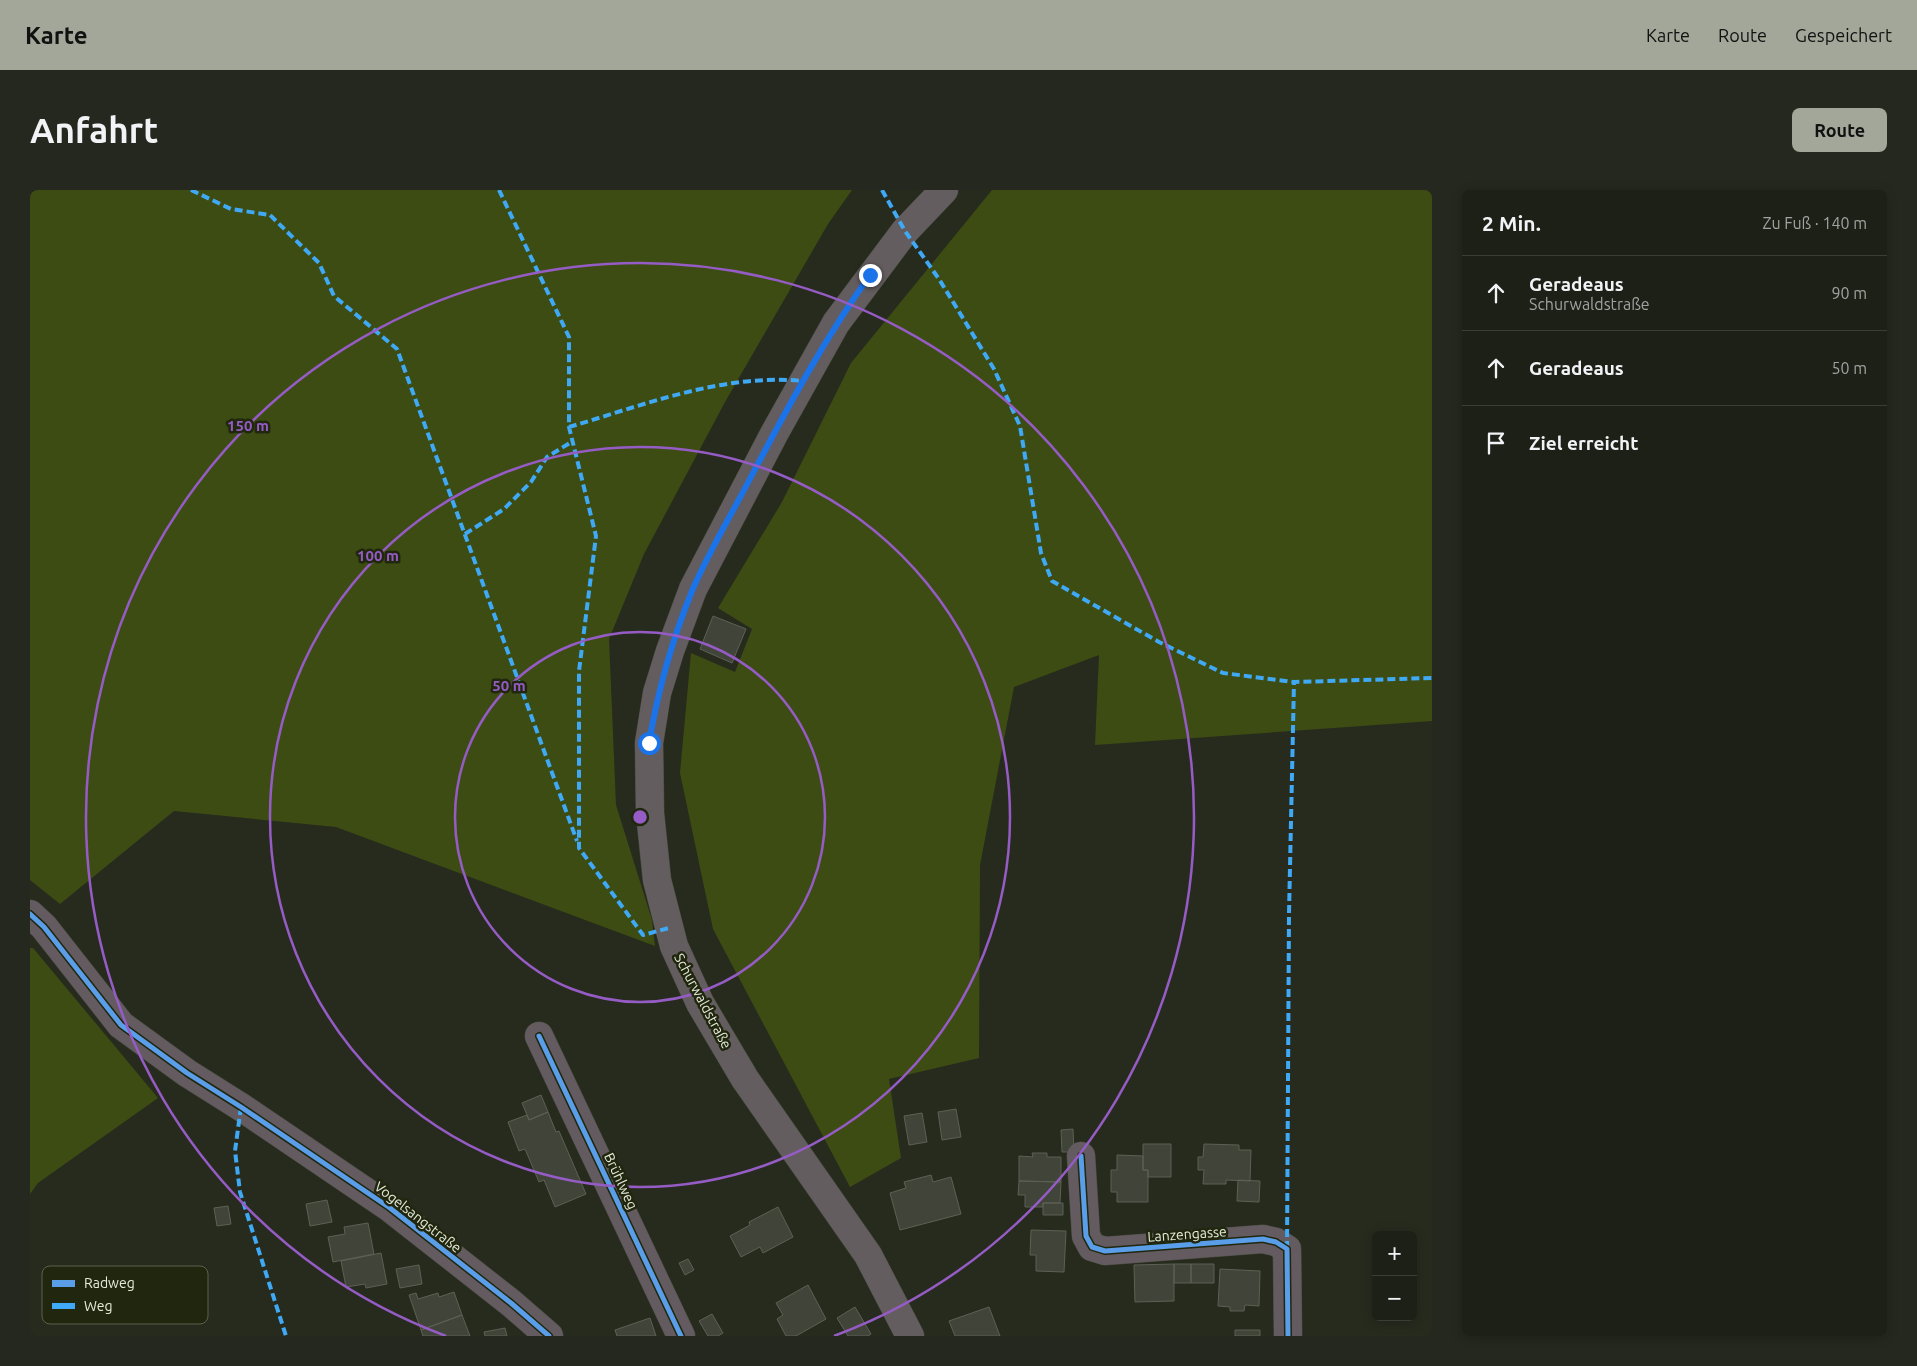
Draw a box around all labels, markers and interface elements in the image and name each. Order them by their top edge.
text: Karte [25,22,87,49]
text: Karte [1646,25,1690,45]
text: Route [1718,25,1767,45]
text: Gespeichert [1795,25,1892,45]
button: Route [1792,108,1887,152]
text: Anfahrt [30,110,158,150]
text: 2 Min. [1482,211,1541,235]
text: Zu Fuß · 140 m [1762,214,1867,232]
route end [859,264,882,287]
text: Geradeaus [1529,273,1624,295]
icon: ahead [1482,279,1510,307]
text: 90 m [1831,284,1867,302]
text: Schurwaldstraße [1529,295,1650,313]
icon: ahead [1482,354,1510,382]
text: Geradeaus [1529,357,1624,379]
text: 50 m [1831,359,1867,377]
text: 150 m [227,417,269,434]
icon: arrive [1482,429,1510,457]
text: Ziel erreicht [1529,432,1638,454]
text: 100 m [357,547,399,564]
text: 50 m [492,677,526,694]
route start [638,732,661,755]
centre of rings [631,808,649,826]
street label: Schurwaldstraße [671,951,735,1051]
street label: Brühlweg [601,1150,641,1212]
street label: Vogelsangstraße [371,1178,465,1256]
street label: Lanzengasse [1147,1223,1227,1245]
map controls [1372,1231,1417,1321]
button: + [1372,1231,1417,1276]
legend [42,1266,208,1324]
text: Radweg [84,1275,135,1291]
button: − [1372,1276,1417,1321]
text: Weg [84,1298,113,1314]

